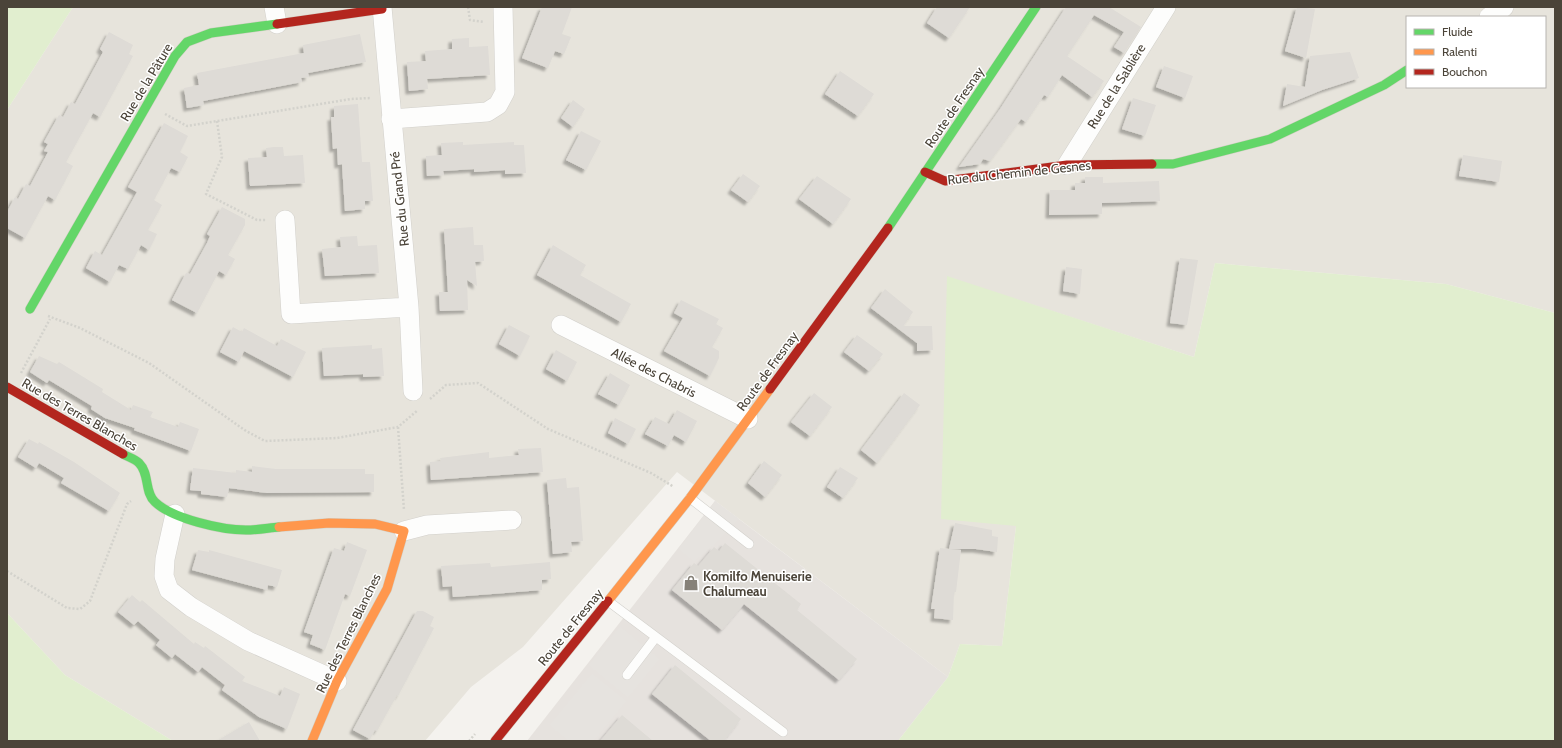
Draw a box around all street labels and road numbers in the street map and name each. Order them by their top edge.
street label: Rue de la Pâture [116,40,176,124]
street label: Rue de la Sablière [1083,40,1149,131]
street label: Route de Fresnay [921,63,987,151]
street label: Rue du Grand Pré [386,150,412,247]
street label: Rue du Chemin de Gesnes [947,156,1092,187]
street label: Route de Fresnay [733,328,801,414]
street label: Allée des Chabris [609,344,700,401]
street label: Rue des Terres Blanches [19,374,141,454]
street label: Rue des Terres Blanches [312,570,384,695]
street label: Route de Fresnay [534,585,606,669]

